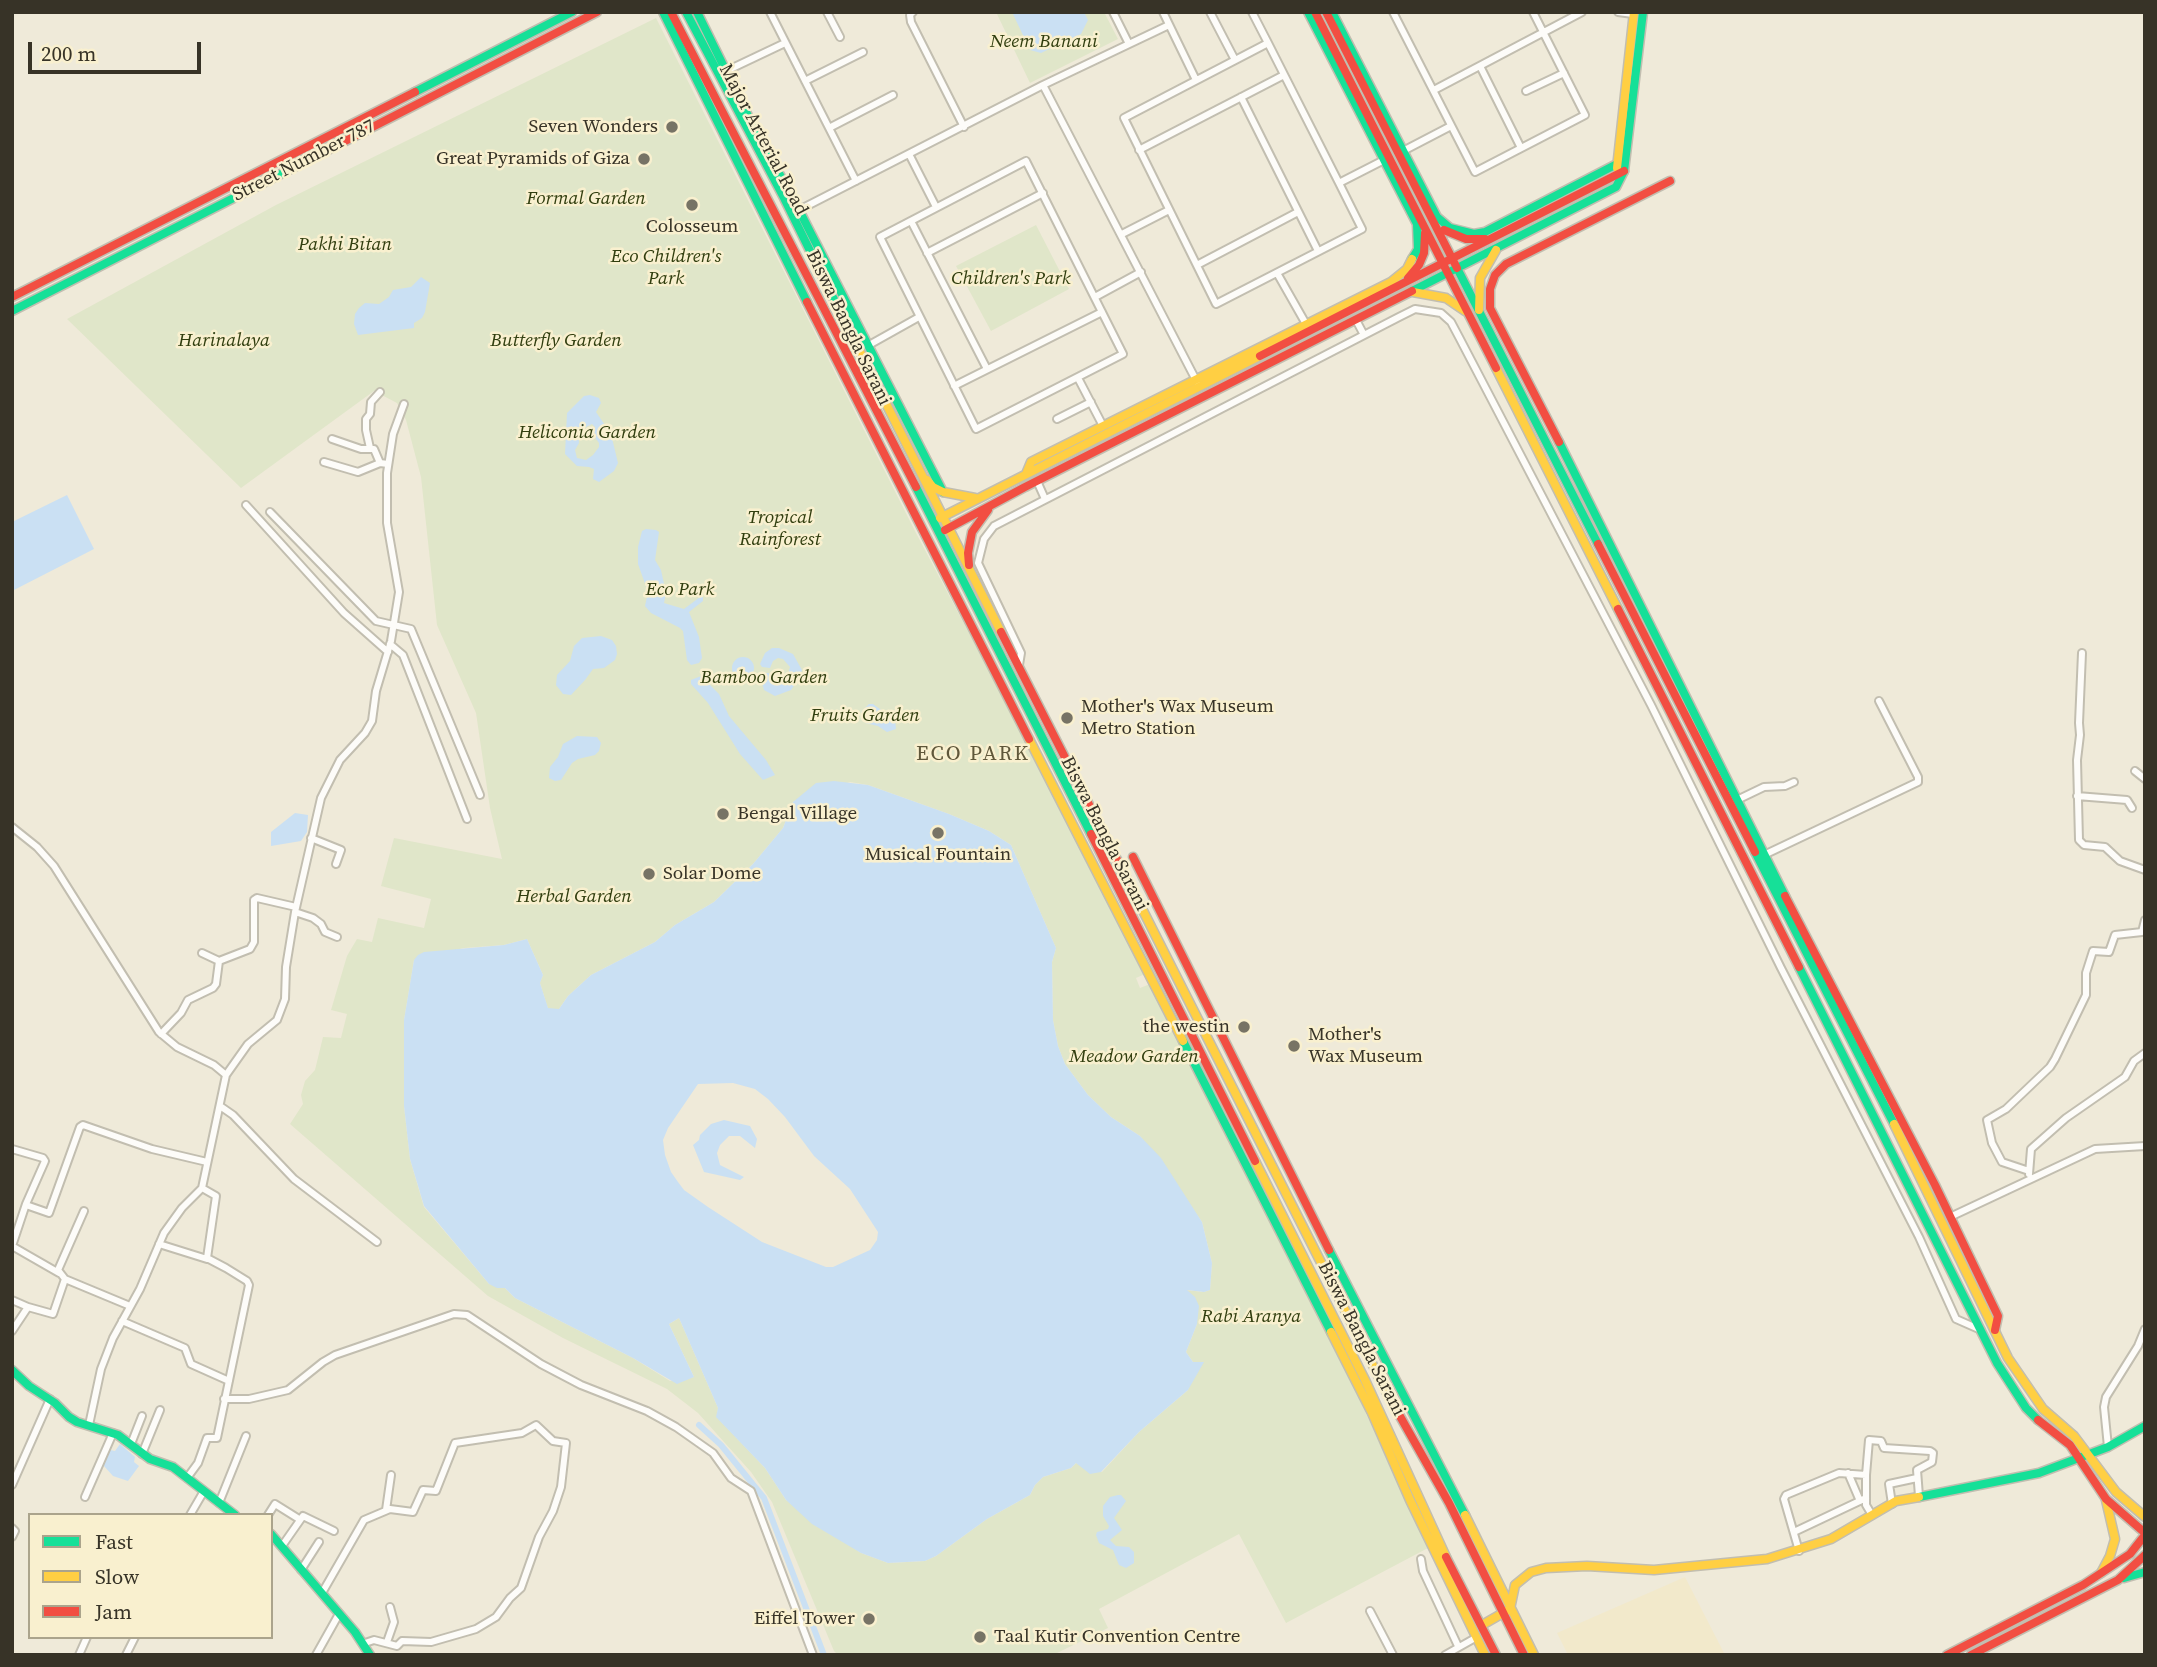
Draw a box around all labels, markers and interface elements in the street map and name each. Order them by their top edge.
scale bar [32,28,205,72]
park label: Neem Banani [990,31,1098,53]
text: 200 m [41,39,96,68]
street label: Major Arterial Road [714,60,812,220]
street label: Street Number 787 [229,115,379,207]
place label: Seven Wonders [528,116,658,138]
marker: Seven Wonders [664,119,680,135]
place label: Great Pyramids of Giza [436,148,630,170]
marker: Great Pyramids of Giza [636,151,652,167]
park label: Formal Garden [526,188,646,210]
marker: Colosseum [684,197,700,213]
place label: Colosseum [646,216,738,238]
park label: Pakhi Bitan [298,234,392,256]
park label: Eco Children's Park [611,246,721,290]
street label: Biswa Bangla Sarani [800,246,896,410]
park label: Children's Park [951,268,1071,290]
park label: Harinalaya [178,330,270,352]
park label: Butterfly Garden [490,330,622,352]
park label: Heliconia Garden [518,422,656,444]
park label: Tropical Rainforest [739,507,821,551]
park label: Eco Park [646,579,714,601]
park label: Bamboo Garden [700,667,828,689]
place label: Mother's Wax Museum Metro Station [1081,696,1274,740]
park label: Fruits Garden [810,705,920,727]
marker: Mother's Wax Museum Metro Station [1059,710,1075,726]
district label: ECO PARK [917,742,1029,768]
street label: Biswa Bangla Sarani [1055,753,1153,915]
place label: Bengal Village [737,803,857,825]
marker: Bengal Village [715,806,731,822]
marker: Musical Fountain [930,825,946,841]
place label: Musical Fountain [865,844,1011,866]
place label: Solar Dome [663,863,761,885]
marker: Solar Dome [641,866,657,882]
park label: Herbal Garden [516,886,632,908]
place label: the westin [1143,1016,1230,1038]
marker: the westin [1236,1019,1252,1035]
place label: Mother's Wax Museum [1308,1024,1423,1068]
marker: Mother's Wax Museum [1286,1038,1302,1054]
park label: Meadow Garden [1069,1046,1199,1068]
street label: Biswa Bangla Sarani [1312,1258,1410,1420]
park label: Rabi Aranya [1201,1306,1301,1328]
legend [28,1513,273,1639]
text: Fast [95,1527,133,1556]
text: Slow [95,1562,139,1591]
text: Jam [95,1597,132,1626]
place label: Eiffel Tower [754,1608,855,1630]
marker: Eiffel Tower [861,1611,877,1627]
place label: Taal Kutir Convention Centre [994,1626,1240,1648]
marker: Taal Kutir Convention Centre [972,1629,988,1645]

